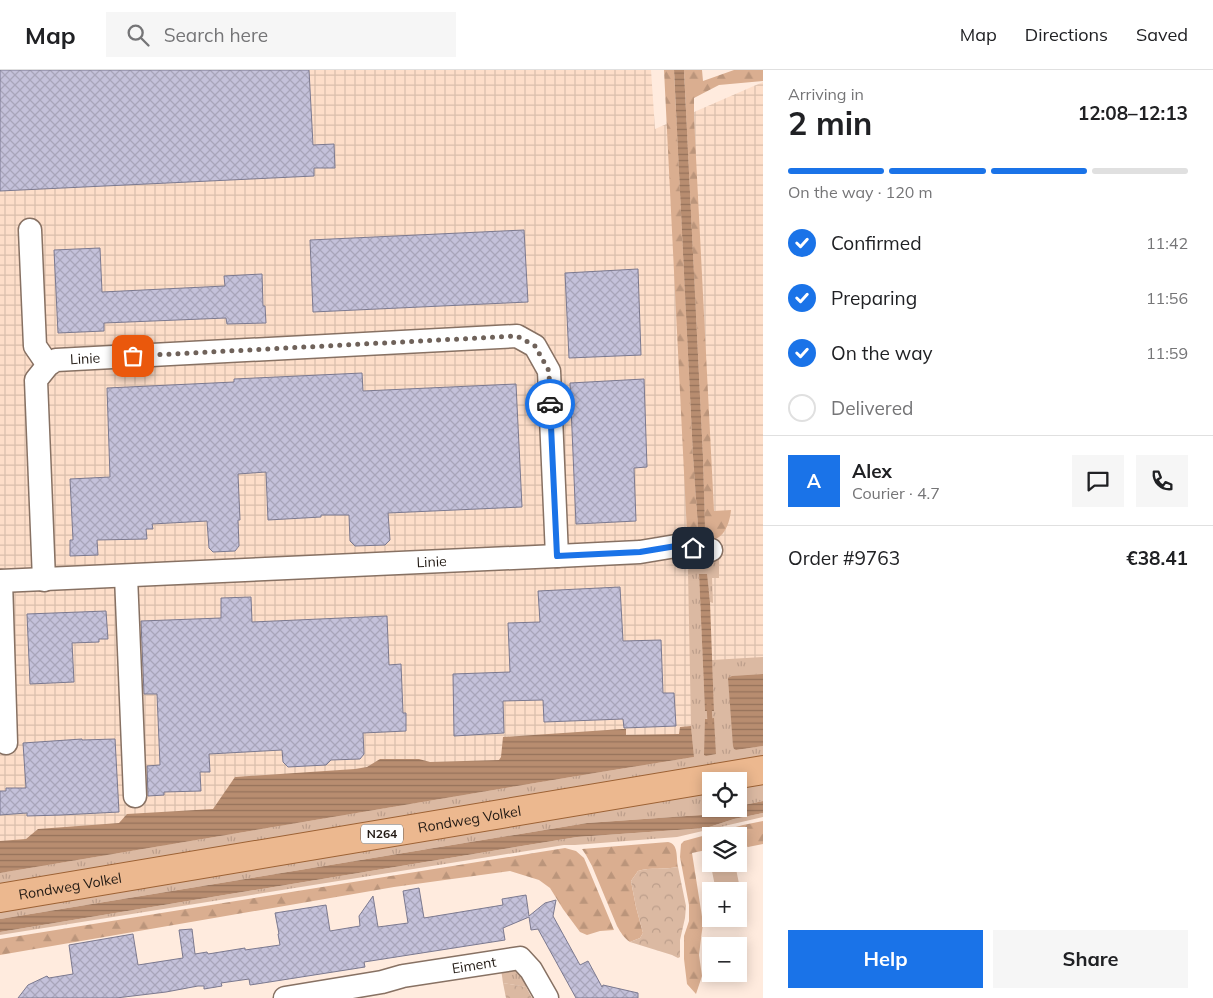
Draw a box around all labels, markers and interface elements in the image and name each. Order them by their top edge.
search box [106,12,456,57]
text: Map [25,20,76,50]
icon: search [124,21,152,49]
text: Search here [164,23,268,47]
text: Map [960,23,997,46]
text: Directions [1025,23,1108,46]
text: Saved [1136,23,1188,46]
text: Arriving in [788,84,864,104]
text: 12:08–12:13 [1078,101,1188,125]
text: 2 min [788,103,872,143]
text: On the way · 120 m [788,182,933,202]
icon: check [788,229,816,257]
text: Confirmed [831,231,922,255]
text: 11:42 [1146,233,1188,253]
icon: check [788,284,816,312]
text: Preparing [831,286,917,310]
text: 11:56 [1146,288,1188,308]
pin [112,335,154,377]
icon: check [788,339,816,367]
text: On the way [831,341,933,365]
icon: bag [119,342,147,370]
text: 11:59 [1146,343,1188,363]
street label: Linie [70,349,101,368]
courier [525,379,575,429]
icon: car [536,390,564,418]
text: Delivered [831,396,913,420]
button: chat [1072,455,1124,507]
button: phone [1136,455,1188,507]
text: Alex [852,459,892,483]
text: A [807,469,821,493]
text: Courier · 4.7 [852,483,940,503]
pin [672,527,714,569]
icon: home [679,534,707,562]
text: Order #9763 [788,546,900,570]
text: €38.41 [1126,546,1188,570]
street label: Linie [416,552,447,571]
map controls [702,772,747,982]
button: locate [702,772,747,817]
street label: Rondweg Volkel [417,802,522,837]
road number: N264 [361,824,403,844]
button: layers [702,827,747,872]
street label: Rondweg Volkel [17,869,123,904]
button: + [702,882,747,927]
button: Help [788,930,983,988]
button: Share [993,930,1188,988]
button: − [702,937,747,982]
street label: Eiment [451,953,498,977]

